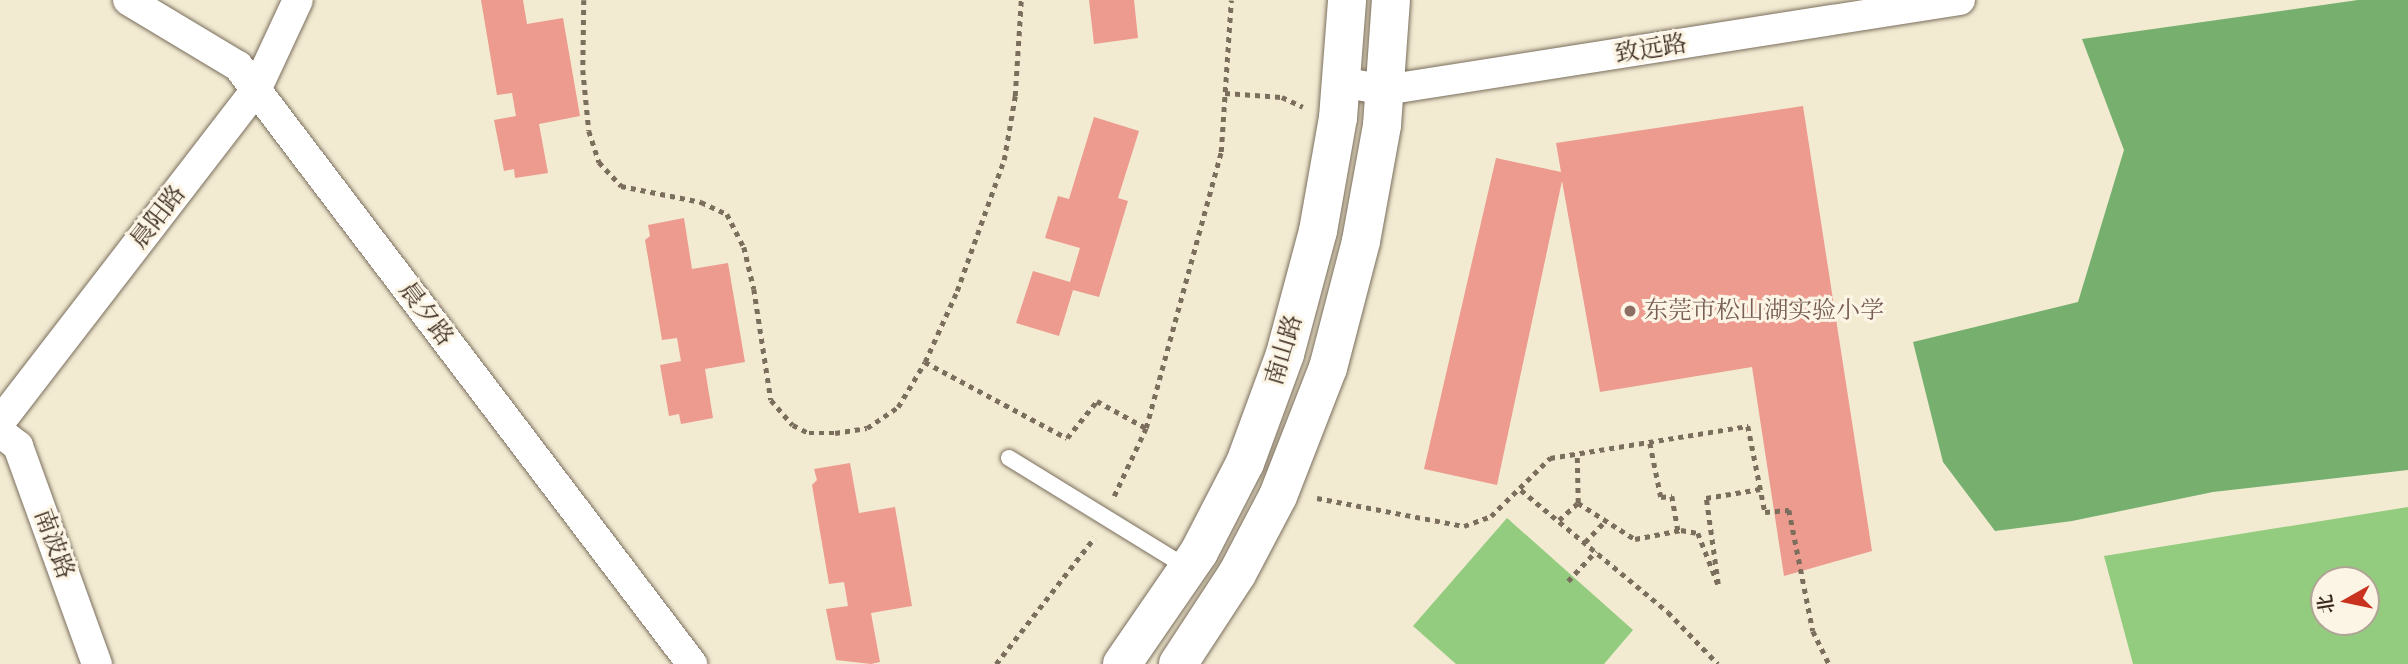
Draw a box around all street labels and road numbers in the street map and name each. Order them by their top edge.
street label: 致远路 [1613,29,1689,69]
street label: 晨阳路 [124,180,192,254]
street label: 晨夕路 [393,277,459,351]
street label: 南山路 [1260,311,1308,389]
street label: 南波路 [28,505,80,583]

